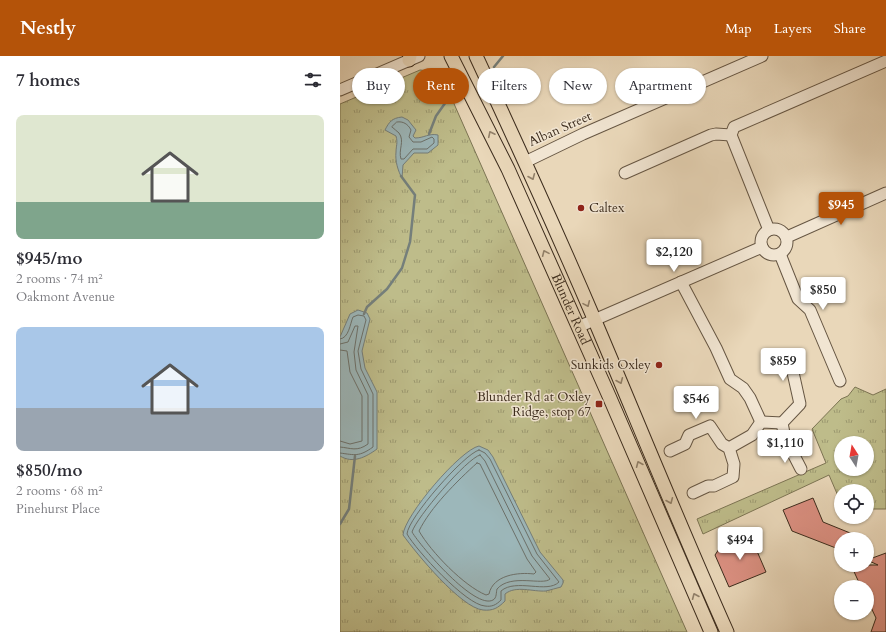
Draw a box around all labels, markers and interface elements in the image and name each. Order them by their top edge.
text: Nestly [20,15,76,41]
text: Map [725,19,752,38]
text: Layers [774,19,812,38]
text: Share [834,19,866,38]
chip: Buy [352,68,405,104]
chip: Rent [413,68,469,104]
chip: Filters [477,68,541,104]
chip: New [549,68,607,104]
chip: Apartment [615,68,706,104]
text: 7 homes [16,69,80,92]
icon: filters [302,69,324,91]
street label: Alban Street [526,107,594,151]
one-way arrow [488,131,496,139]
icon: home [134,141,206,213]
one-way arrow [527,173,535,180]
pin: $945 [817,192,865,226]
text: $945 [828,196,854,214]
place label: Caltex [589,199,625,217]
marker: Caltex [576,203,586,213]
pin: $2,120 [641,239,707,273]
text: $2,120 [655,243,693,261]
text: $945/mo [16,247,82,270]
one-way arrow [542,249,550,257]
text: 2 rooms · 74 m² [16,270,103,288]
street label: Blunder Road [547,271,594,348]
pin: $850 [799,277,847,311]
text: $850 [810,281,836,299]
text: Oakmont Avenue [16,288,115,306]
one-way arrow [583,300,591,307]
pin: $859 [759,348,807,382]
text: $859 [770,352,796,370]
icon: home [134,353,206,425]
place label: Sunkids Oxley [571,356,651,374]
marker: Sunkids Oxley [654,360,664,370]
one-way arrow [616,378,624,385]
pin: $546 [672,386,720,420]
place label: Blunder Rd at Oxley Ridge, stop 67 [477,388,591,421]
text: $546 [683,390,709,408]
marker: Blunder Rd at Oxley Ridge, stop 67 [594,399,604,409]
pin: $1,110 [752,430,818,464]
text: $1,110 [766,434,804,452]
north arrow [834,436,874,476]
map controls [834,436,874,620]
text: $850/mo [16,459,82,482]
one-way arrow [635,460,643,467]
text: 2 rooms · 68 m² [16,482,103,500]
button: locate [834,484,874,524]
one-way arrow [666,498,674,505]
text: Pinehurst Place [16,500,100,518]
pin: $494 [716,527,764,561]
text: $494 [727,531,753,549]
button: + [834,532,874,572]
button: − [834,580,874,620]
one-way arrow [692,593,700,600]

